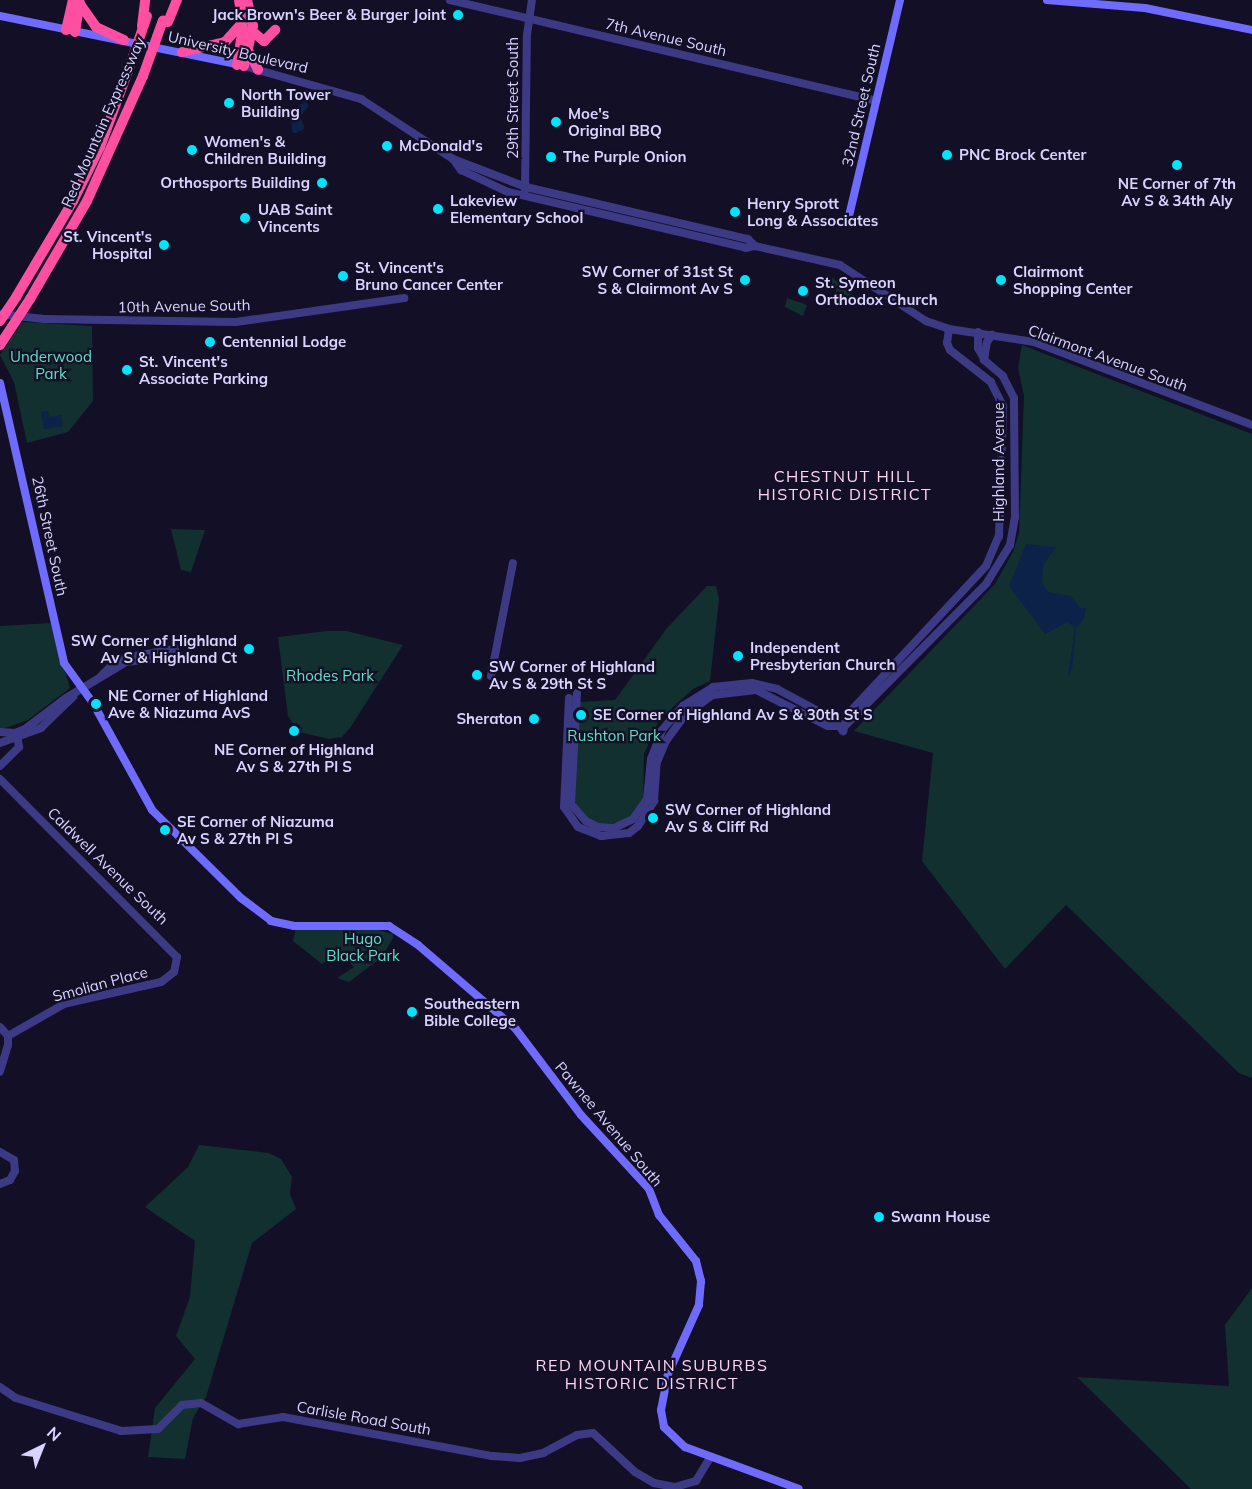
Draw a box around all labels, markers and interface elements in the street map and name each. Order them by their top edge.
place label: Jack Brown's Beer & Burger Joint [212,6,446,24]
marker: Jack Brown's Beer & Burger Joint [451,8,465,22]
street label: 7th Avenue South [604,14,728,60]
street label: University Boulevard [166,27,310,77]
street label: Red Mountain Expressway [57,34,149,210]
street label: 29th Street South [504,37,522,159]
street label: 32nd Street South [838,42,884,168]
place label: North Tower Building [241,85,330,120]
marker: North Tower Building [222,96,236,110]
place label: Moe's Original BBQ [568,104,662,139]
marker: Moe's Original BBQ [549,115,563,129]
place label: Women's & Children Building [204,132,326,167]
place label: McDonald's [399,137,483,155]
marker: McDonald's [380,139,394,153]
marker: Women's & Children Building [185,143,199,157]
place label: PNC Brock Center [959,146,1086,164]
place label: The Purple Onion [563,148,687,166]
marker: PNC Brock Center [940,148,954,162]
marker: The Purple Onion [544,150,558,164]
marker: NE Corner of 7th Av S & 34th Aly [1170,158,1184,172]
place label: Orthosports Building [160,174,310,192]
place label: NE Corner of 7th Av S & 34th Aly [1118,174,1236,209]
marker: Orthosports Building [315,176,329,190]
place label: Lakeview Elementary School [450,191,583,226]
place label: Henry Sprott Long & Associates [747,194,878,229]
place label: UAB Saint Vincents [258,200,332,235]
marker: Lakeview Elementary School [431,202,445,216]
marker: Henry Sprott Long & Associates [728,205,742,219]
marker: UAB Saint Vincents [236,209,254,227]
place label: St. Vincent's Hospital [63,227,152,262]
marker: St. Vincent's Hospital [157,238,171,252]
place label: St. Vincent's Bruno Cancer Center [355,258,503,293]
place label: SW Corner of 31st St S & Clairmont Av S [582,262,733,297]
place label: Clairmont Shopping Center [1013,262,1132,297]
marker: St. Vincent's Bruno Cancer Center [336,269,350,283]
marker: SW Corner of 31st St S & Clairmont Av S [738,273,752,287]
place label: St. Symeon Orthodox Church [815,273,938,308]
marker: Clairmont Shopping Center [994,273,1008,287]
marker: St. Symeon Orthodox Church [796,284,810,298]
street label: 10th Avenue South [117,296,251,316]
street label: Clairmont Avenue South [1026,321,1190,395]
place label: Centennial Lodge [222,333,346,351]
marker: Centennial Lodge [203,335,217,349]
park label: Underwood Park [10,347,92,382]
place label: St. Vincent's Associate Parking [139,352,268,387]
marker: St. Vincent's Associate Parking [120,363,134,377]
street label: Highland Avenue [990,402,1008,522]
district label: CHESTNUT HILL HISTORIC DISTRICT [758,466,932,504]
street label: 26th Street South [29,474,71,598]
place label: SW Corner of Highland Av S & Highland Ct [71,631,237,666]
place label: Independent Presbyterian Church [750,638,896,673]
marker: SW Corner of Highland Av S & Highland Ct [242,642,256,656]
marker: Independent Presbyterian Church [731,649,745,663]
place label: SW Corner of Highland Av S & 29th St S [489,657,655,692]
park label: Rhodes Park [286,667,374,685]
marker: SW Corner of Highland Av S & 29th St S [470,668,484,682]
place label: NE Corner of Highland Ave & Niazuma AvS [108,686,268,721]
marker: NE Corner of Highland Ave & Niazuma AvS [89,697,103,711]
place label: SE Corner of Highland Av S & 30th St S [593,706,873,724]
marker: SE Corner of Highland Av S & 30th St S [574,708,588,722]
place label: Sheraton [456,710,522,728]
marker: Sheraton [527,712,541,726]
marker: NE Corner of Highland Av S & 27th Pl S [287,724,301,738]
park label: Rushton Park [567,727,661,745]
place label: NE Corner of Highland Av S & 27th Pl S [214,740,374,775]
place label: SW Corner of Highland Av S & Cliff Rd [665,800,831,835]
street label: Caldwell Avenue South [44,804,172,928]
marker: SW Corner of Highland Av S & Cliff Rd [646,811,660,825]
place label: SE Corner of Niazuma Av S & 27th Pl S [177,812,334,847]
marker: SE Corner of Niazuma Av S & 27th Pl S [158,823,172,837]
park label: Hugo Black Park [326,929,400,964]
street label: Smolian Place [50,963,150,1005]
place label: Southeastern Bible College [424,994,520,1029]
marker: Southeastern Bible College [405,1005,419,1019]
street label: Pawnee Avenue South [552,1058,666,1190]
place label: Swann House [891,1208,990,1226]
marker: Swann House [872,1210,886,1224]
district label: RED MOUNTAIN SUBURBS HISTORIC DISTRICT [536,1355,768,1393]
street label: Carlisle Road South [295,1397,433,1439]
north arrow [12,1417,72,1477]
text: N [43,1422,66,1445]

